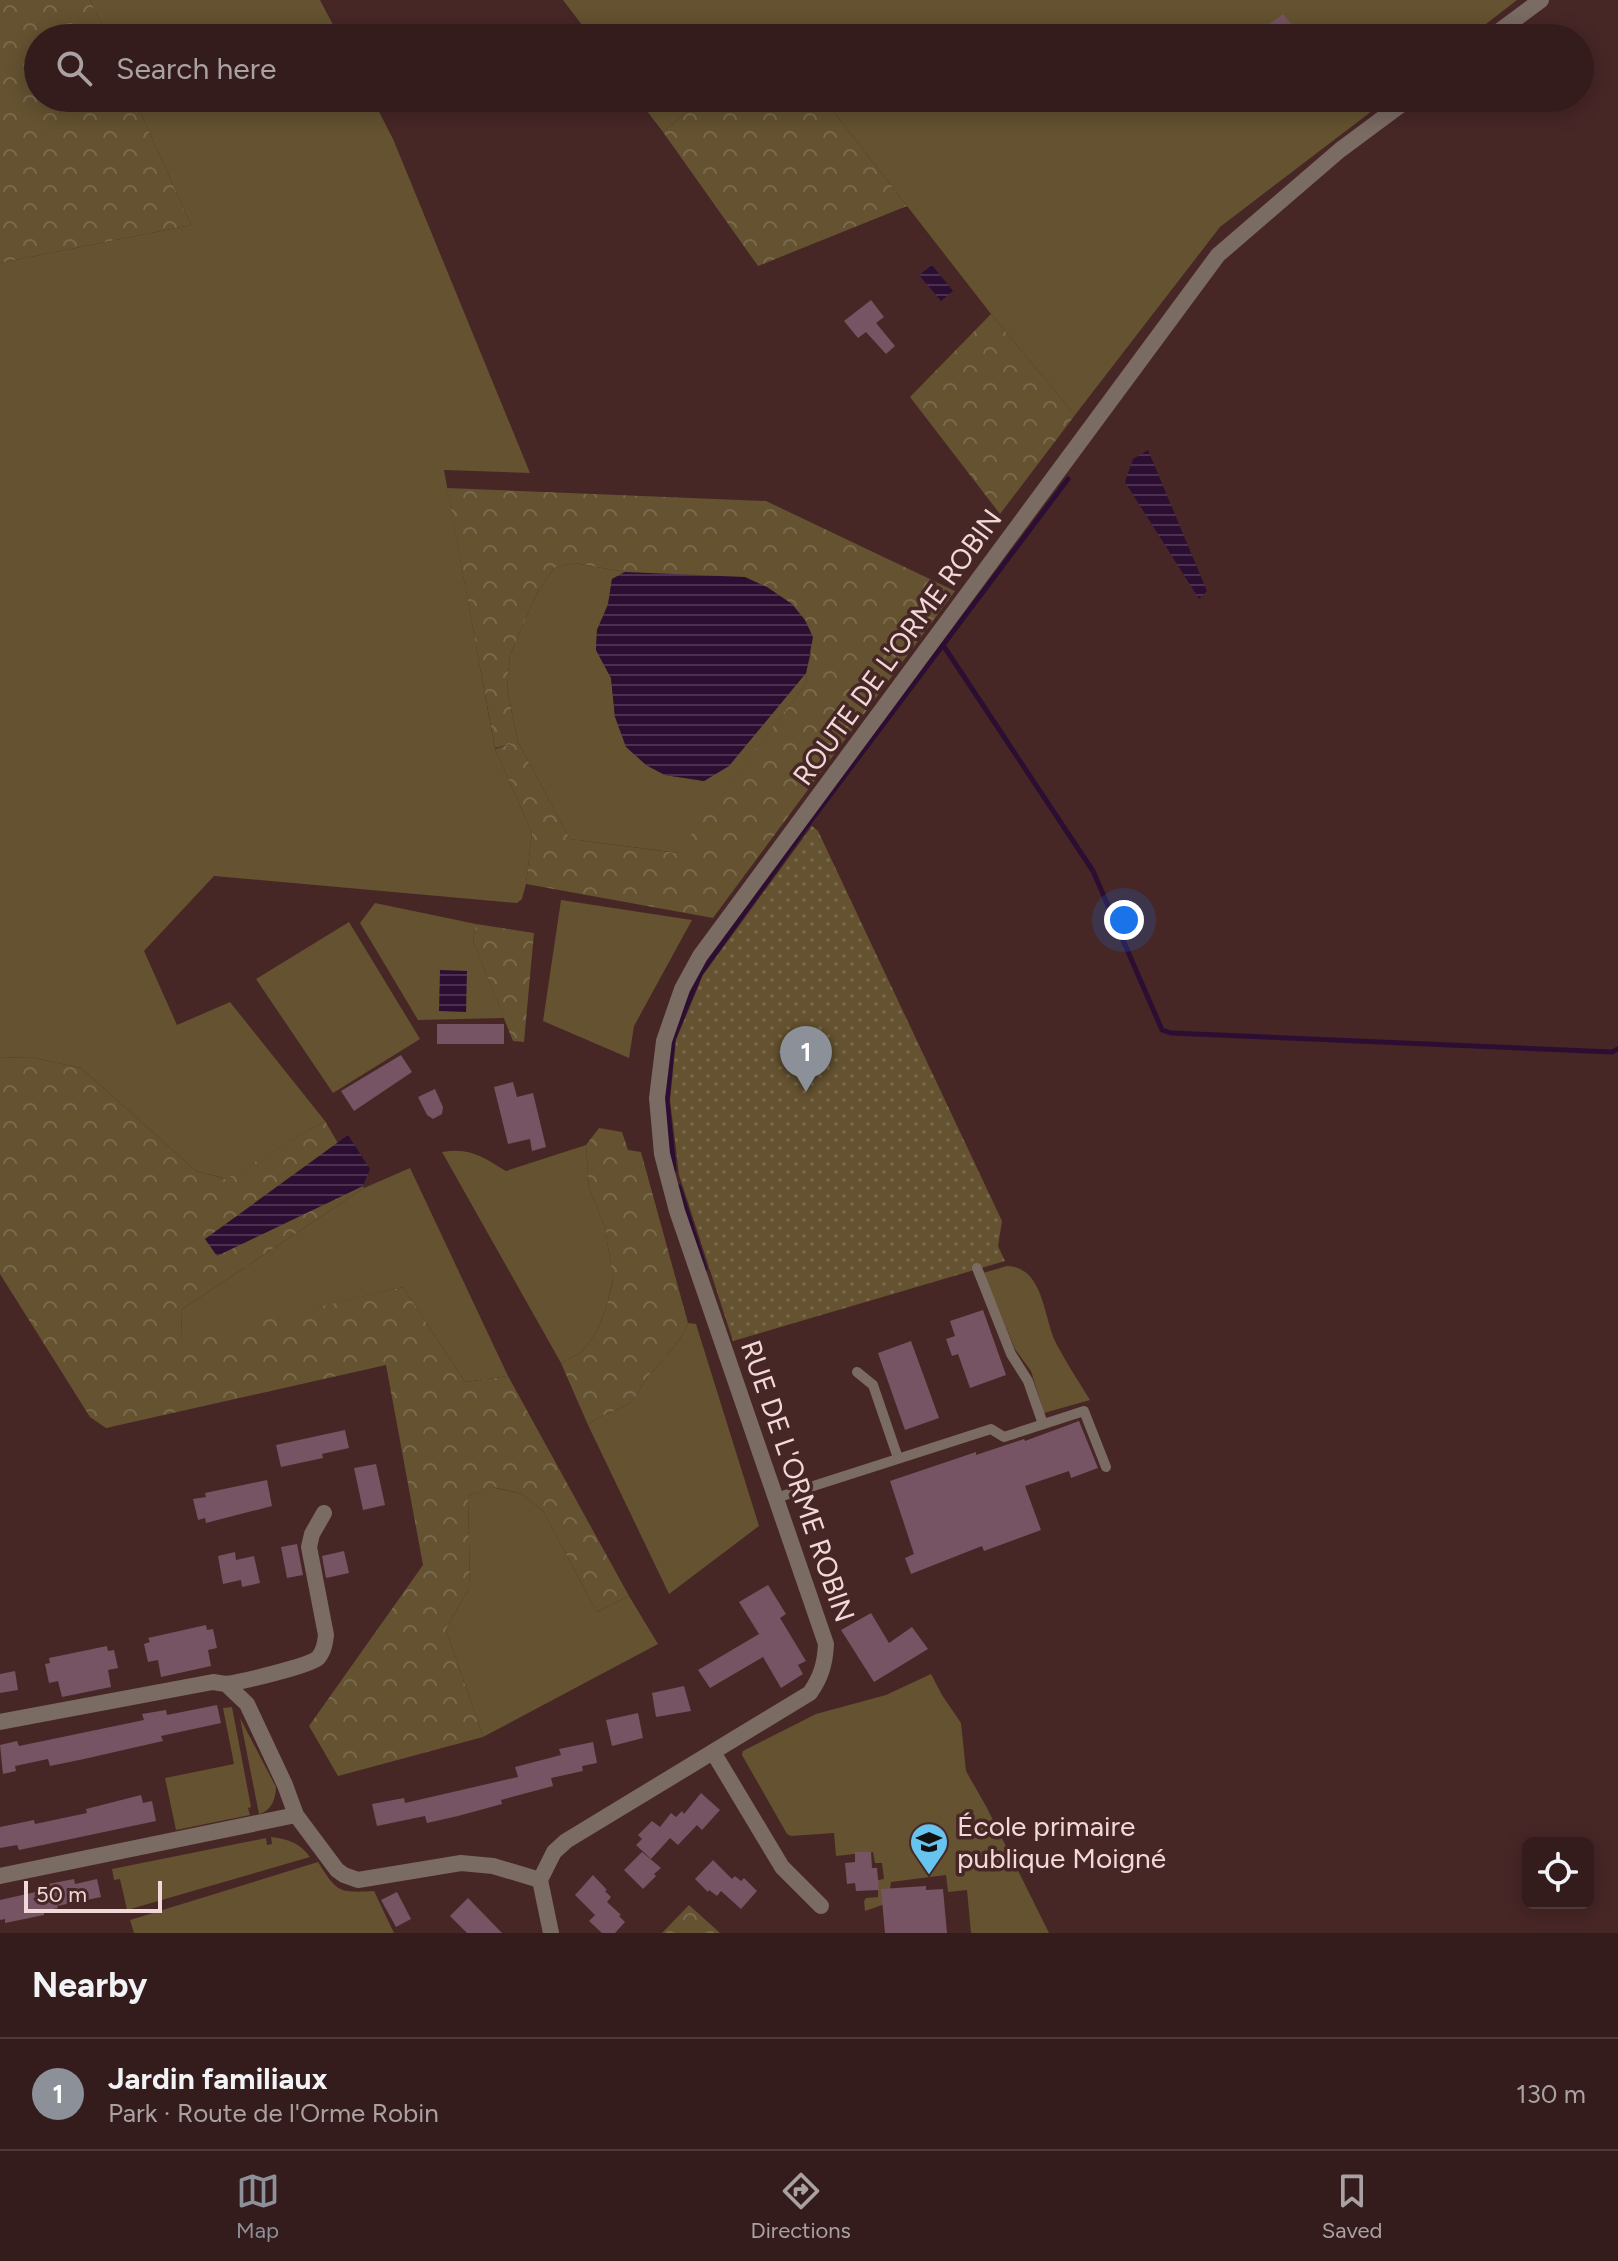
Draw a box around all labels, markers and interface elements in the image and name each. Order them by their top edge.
search box [24,24,1594,112]
icon: search [52,46,96,90]
text: Search here [116,50,276,87]
street label: ROUTE DE L'ORME ROBIN [785,502,1009,792]
your location [1104,900,1144,940]
pin: 1 [780,1026,832,1092]
street label: RUE DE L'ORME ROBIN [734,1336,862,1626]
place label: École primaire publique Moigné [957,1809,1166,1875]
school or university icon: École primaire publique Moigné [908,1821,950,1876]
map controls [1522,1837,1594,1909]
button: locate [1522,1837,1594,1909]
scale bar [24,1877,162,1913]
text: 50 m [36,1881,87,1908]
text: Nearby [32,1965,147,2006]
text: Jardin familiaux [108,2060,328,2097]
text: 1 [53,2078,63,2110]
text: 130 m [1516,2078,1586,2110]
text: Park · Route de l'Orme Robin [108,2097,439,2129]
tab: Map [236,2169,280,2244]
tab: Directions [751,2169,851,2244]
tab: Saved [1322,2169,1382,2244]

